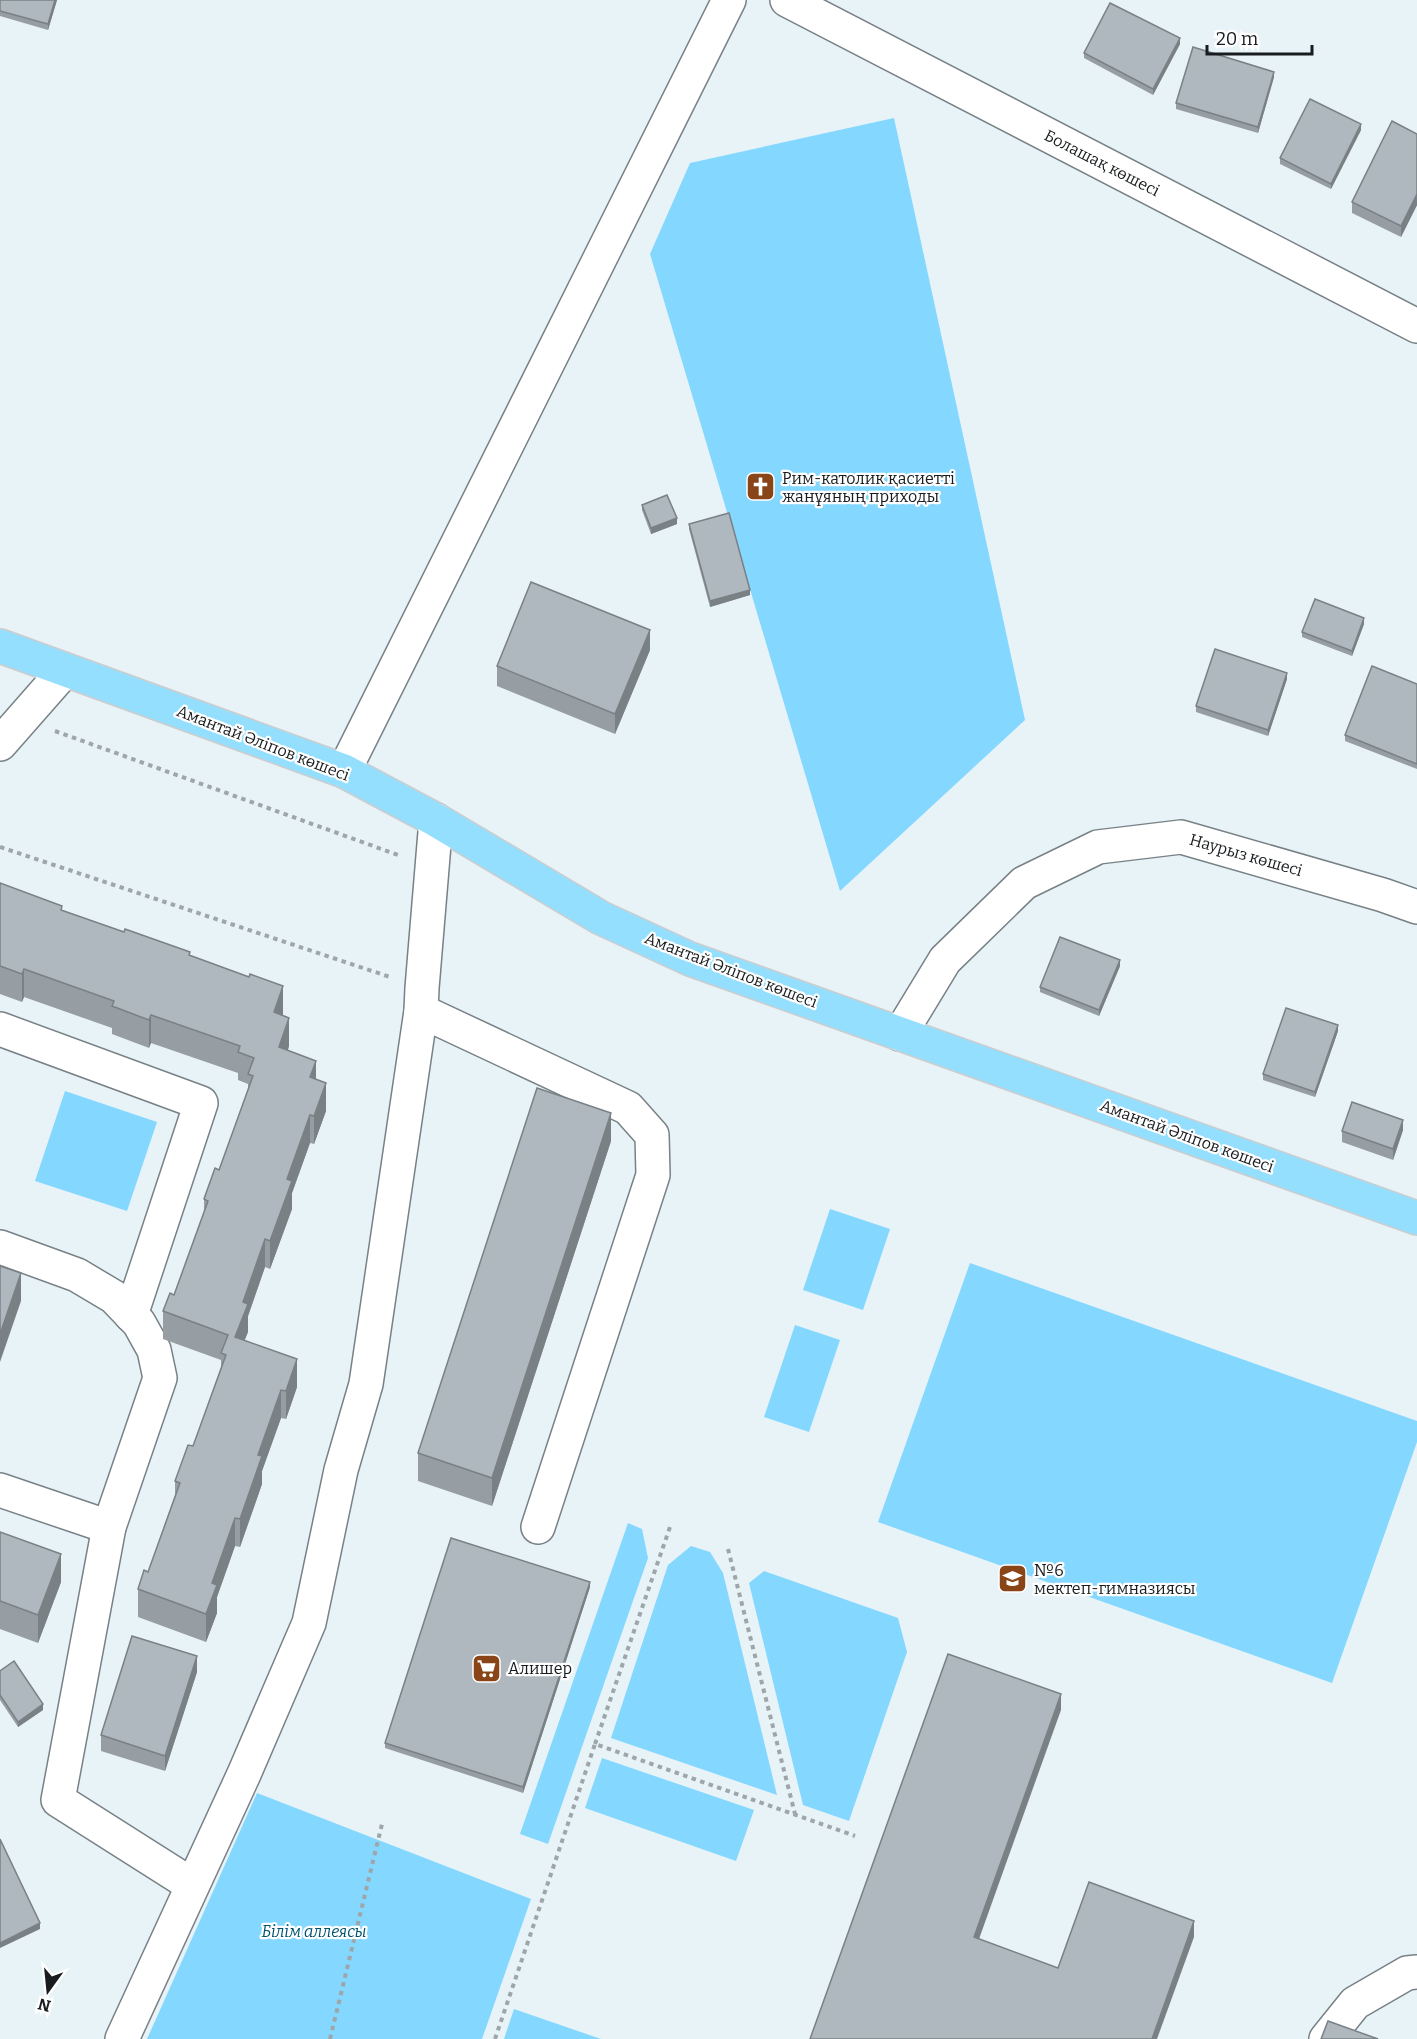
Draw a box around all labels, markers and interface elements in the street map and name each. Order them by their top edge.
scale bar [1207,18,1312,56]
text: 20 m [1216,28,1258,50]
street label: Болашақ көшесі [1041,126,1163,200]
place label: Рим-католик қасиетті жанұяның приходы [782,469,955,506]
church icon: Рим-католик қасиетті жанұяның приходы [745,471,777,503]
street label: Амантай Әліпов көшесі [174,701,352,785]
street label: Наурыз көшесі [1187,830,1305,880]
street label: Амантай Әліпов көшесі [642,928,820,1012]
street label: Амантай Әліпов көшесі [1098,1096,1277,1176]
place label: №6 мектеп-гимназиясы [1034,1561,1196,1598]
school or university icon: №6 мектеп-гимназиясы [997,1563,1029,1595]
supermarket icon: Алишер [471,1652,503,1684]
place label: Алишер [508,1659,572,1678]
park label: Білім аллеясы [261,1922,367,1941]
north arrow [18,1961,78,2021]
text: N [36,1994,53,2016]

